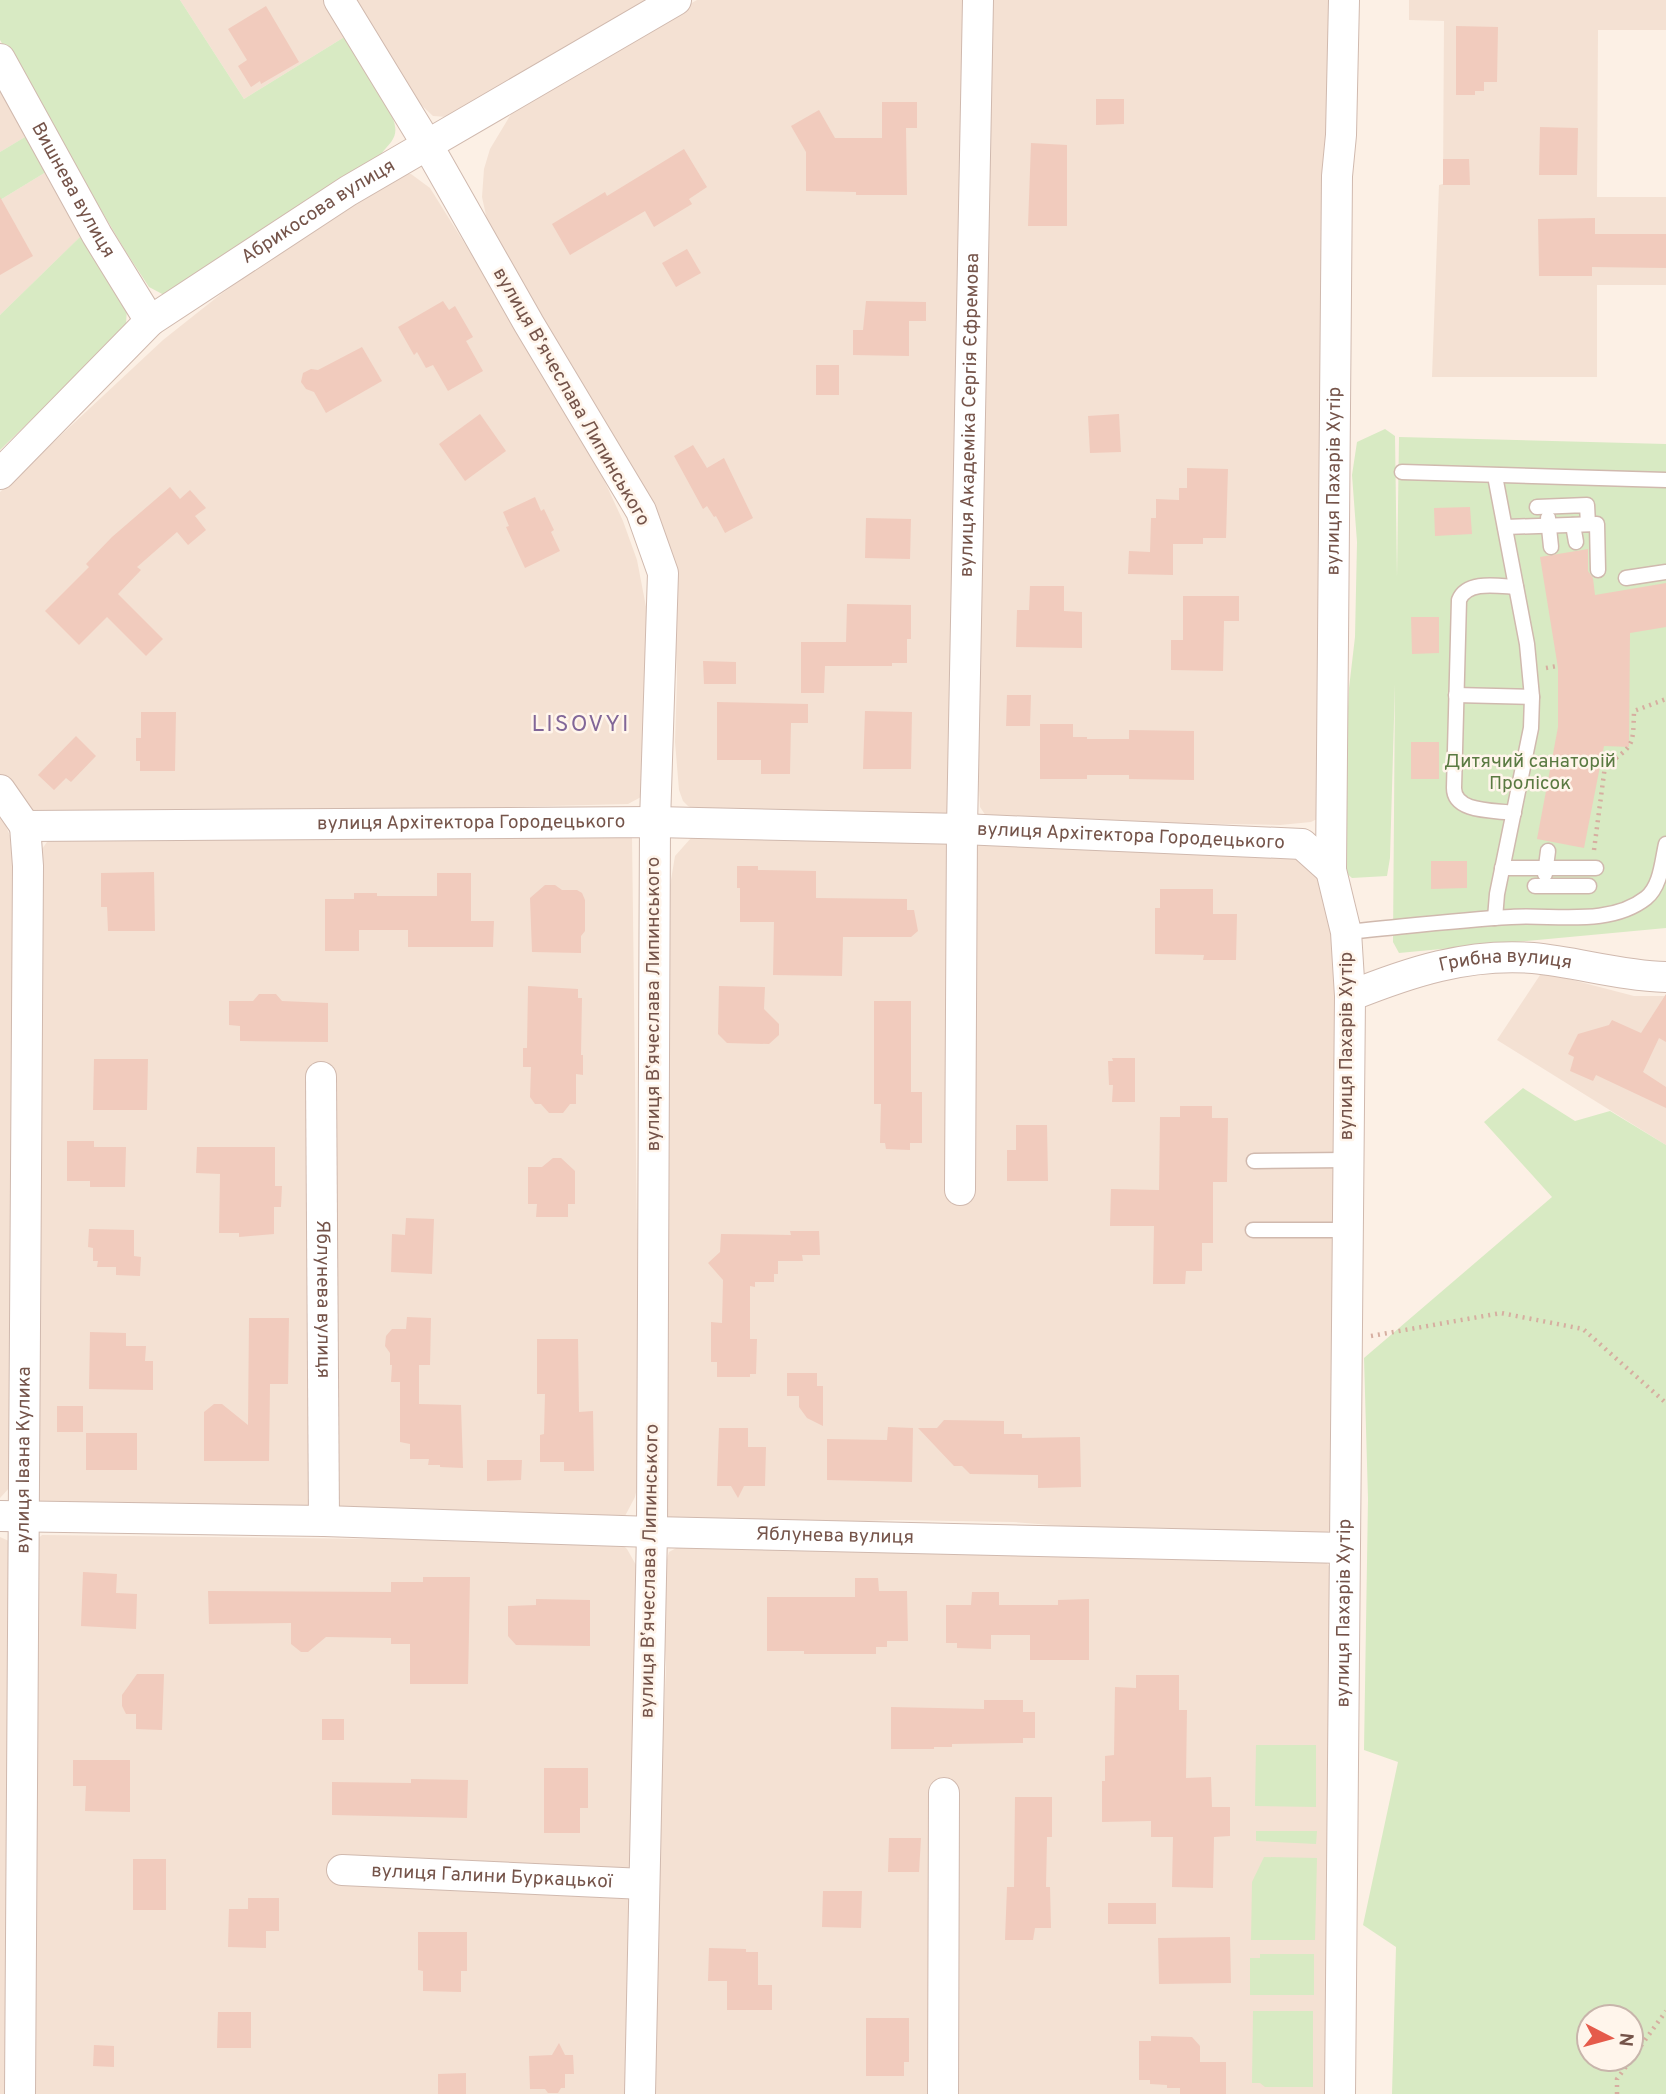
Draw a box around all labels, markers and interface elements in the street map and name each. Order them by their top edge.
street label: Вишнева вулиця [25,118,120,262]
street label: Абрикосова вулиця [237,154,400,270]
street label: вулиця Академіка Сергія Єфремова [955,253,985,577]
street label: вулиця Вʼячеслава Липинського [487,263,655,531]
street label: вулиця Пахарів Хутір [1322,387,1347,575]
district label: LISOVYI [531,711,631,740]
park label: Дитячий санаторій Пролісок [1444,750,1616,796]
street label: вулиця Архітектора Городецького [317,810,625,836]
street label: вулиця Архітектора Городецького [976,818,1285,855]
street label: вулиця Вʼячеслава Липинського [642,857,666,1151]
street label: Грибна вулиця [1437,945,1574,978]
street label: вулиця Пахарів Хутір [1335,952,1359,1140]
street label: Яблунева вулиця [310,1220,335,1378]
street label: вулиця Івана Кулика [12,1366,37,1554]
street label: вулиця Вʼячеслава Липинського [635,1424,665,1718]
street label: вулиця Пахарів Хутір [1332,1519,1357,1707]
street label: Яблунева вулиця [755,1522,914,1550]
street label: вулиця Галини Буркацької [371,1859,614,1895]
north arrow [1575,2003,1645,2073]
text: N [1612,2032,1638,2048]

